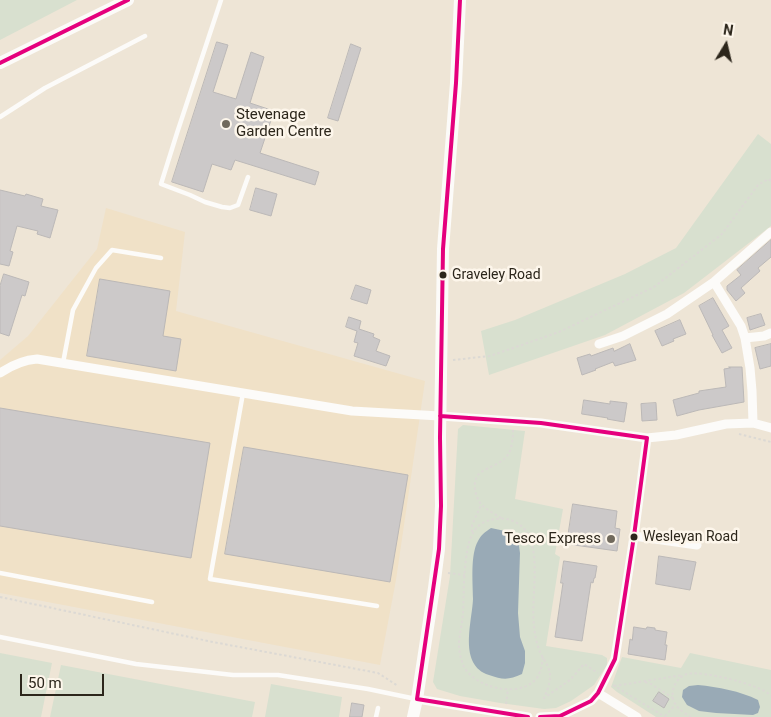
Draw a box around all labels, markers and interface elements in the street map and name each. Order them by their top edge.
north arrow [701,20,751,70]
text: N [722,22,734,39]
place label: Stevenage Garden Centre [236,106,332,141]
marker: Stevenage Garden Centre [220,118,232,130]
place label: Graveley Road [452,267,541,283]
marker: Graveley Road [438,270,448,280]
place label: Wesleyan Road [643,529,738,545]
place label: Tesco Express [504,530,601,548]
marker: Wesleyan Road [629,532,639,542]
marker: Tesco Express [605,533,617,545]
scale bar [22,664,106,696]
text: 50 m [28,674,62,692]

